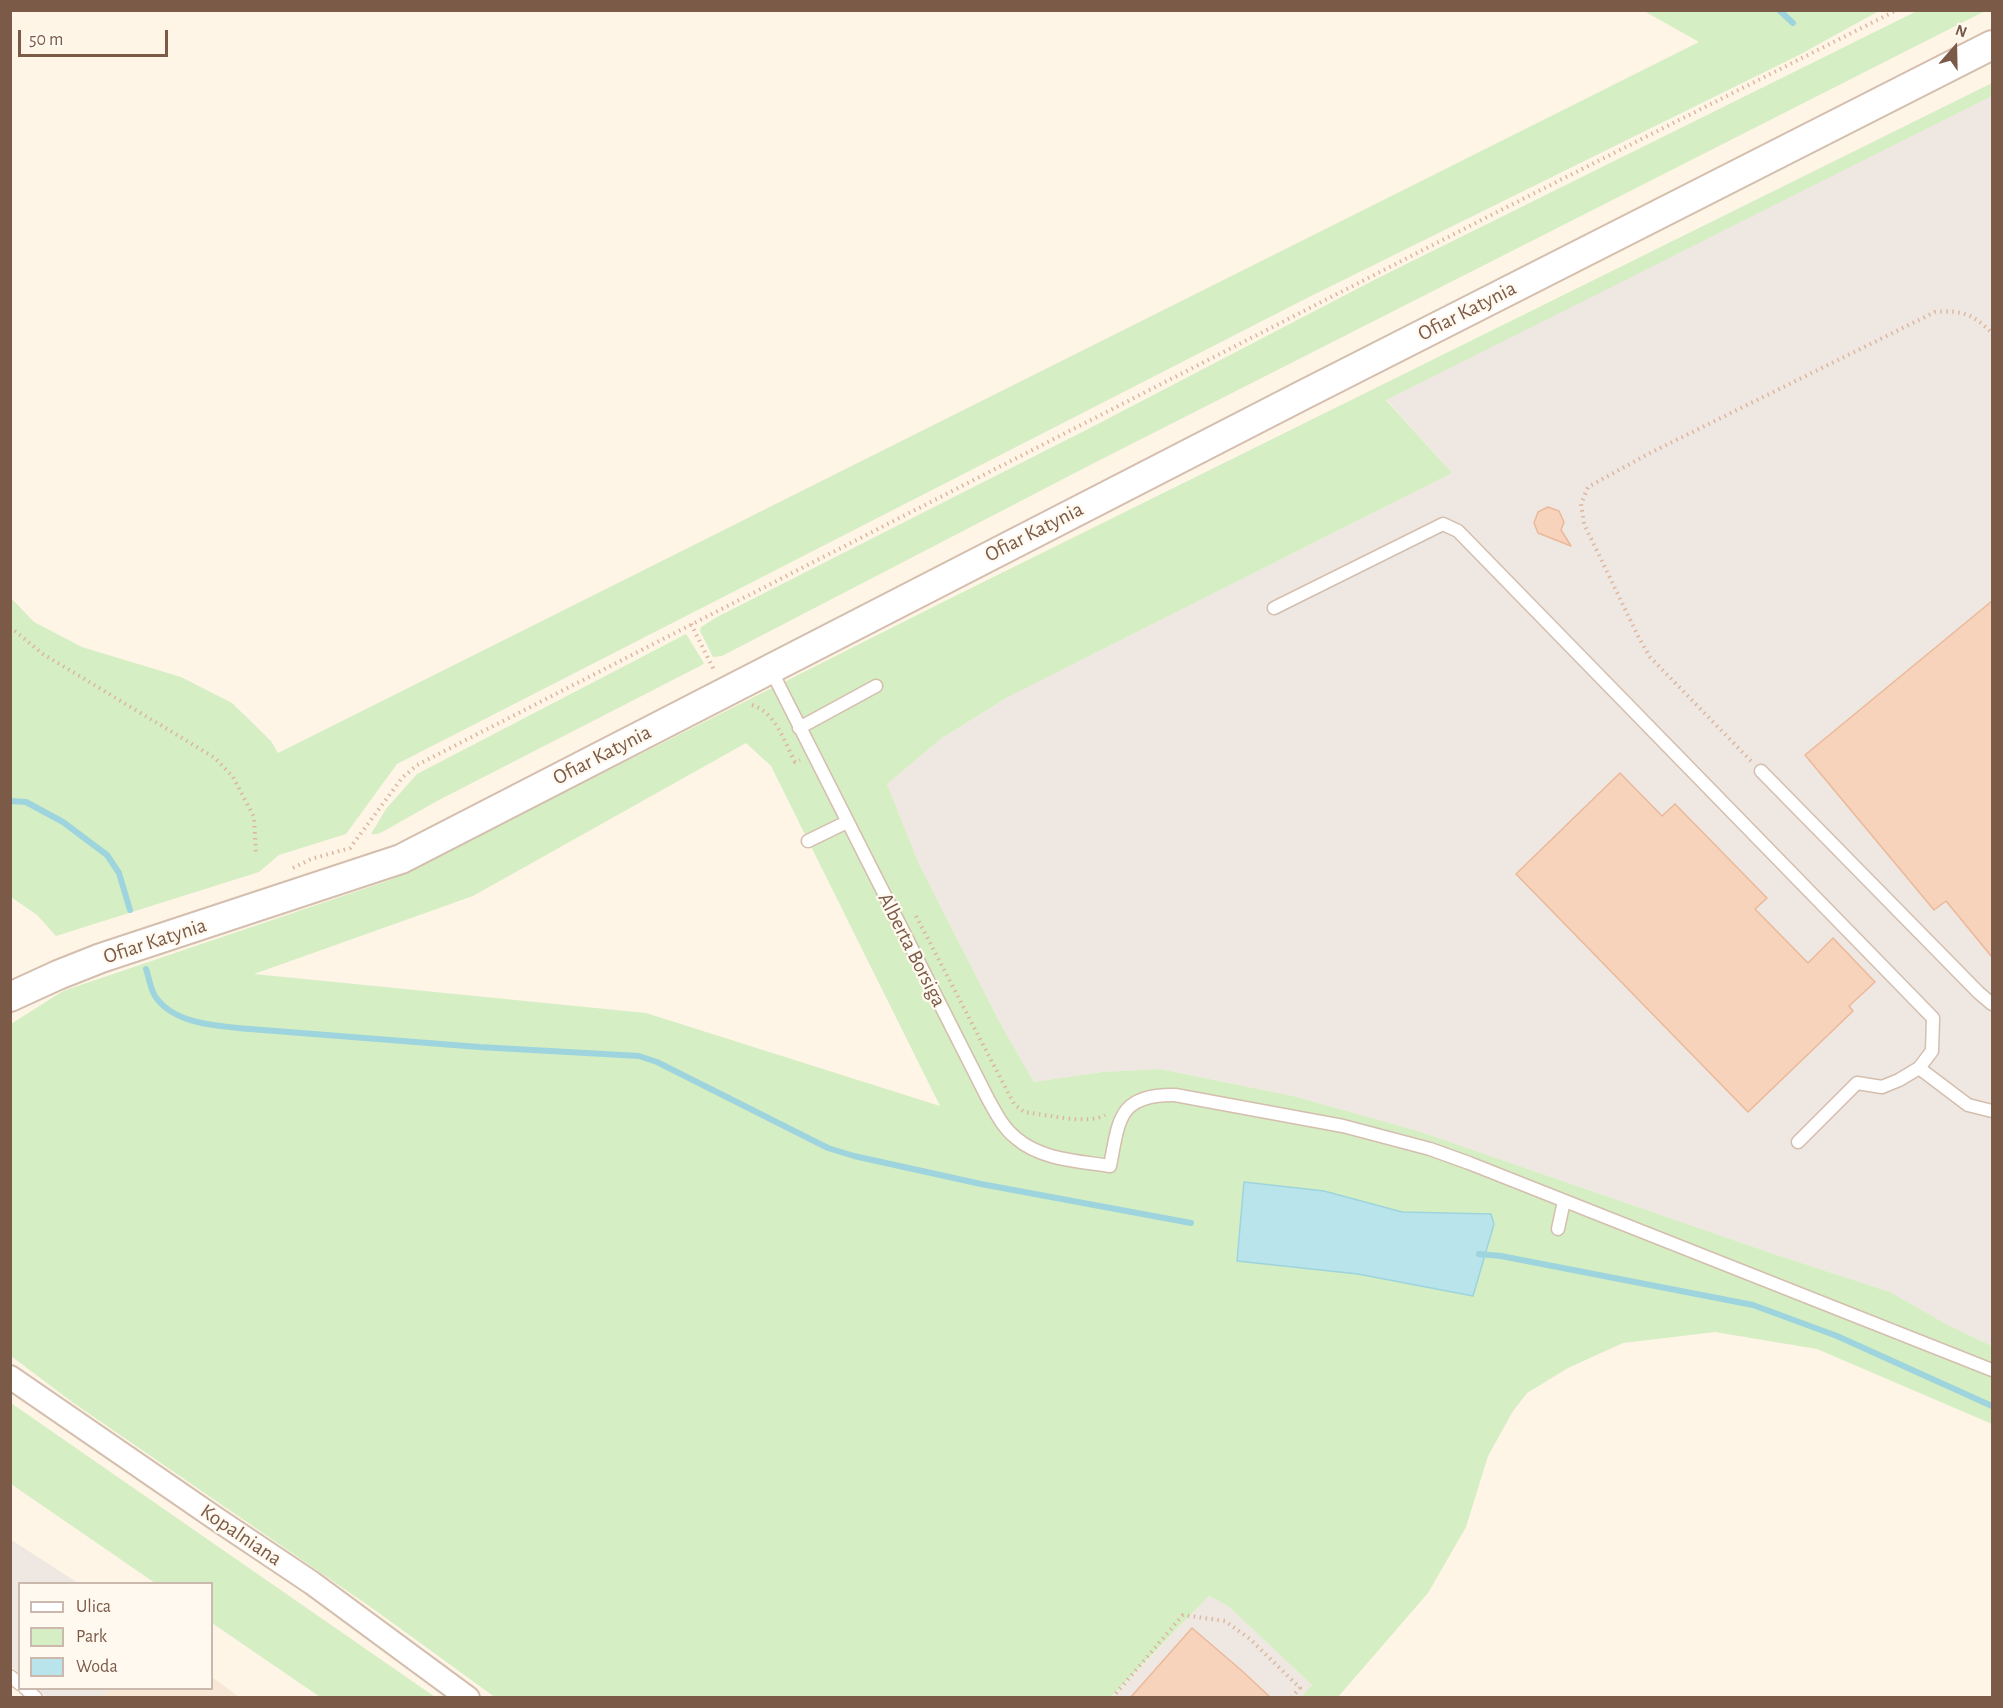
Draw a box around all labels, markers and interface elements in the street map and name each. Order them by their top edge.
scale bar [21,18,171,56]
north arrow [1925,18,1985,78]
text: N [1953,22,1969,41]
text: 50 m [29,31,63,49]
street label: Ofiar Katynia [1414,275,1520,347]
street label: Ofiar Katynia [981,496,1087,568]
street label: Ofiar Katynia [549,719,655,791]
street label: Alberta Borsiga [872,889,952,1011]
street label: Ofiar Katynia [100,912,210,970]
street label: Kopalniana [195,1499,287,1571]
legend [18,1582,213,1690]
text: Ulica [76,1598,111,1616]
text: Park [76,1628,107,1646]
text: Woda [76,1658,118,1676]

